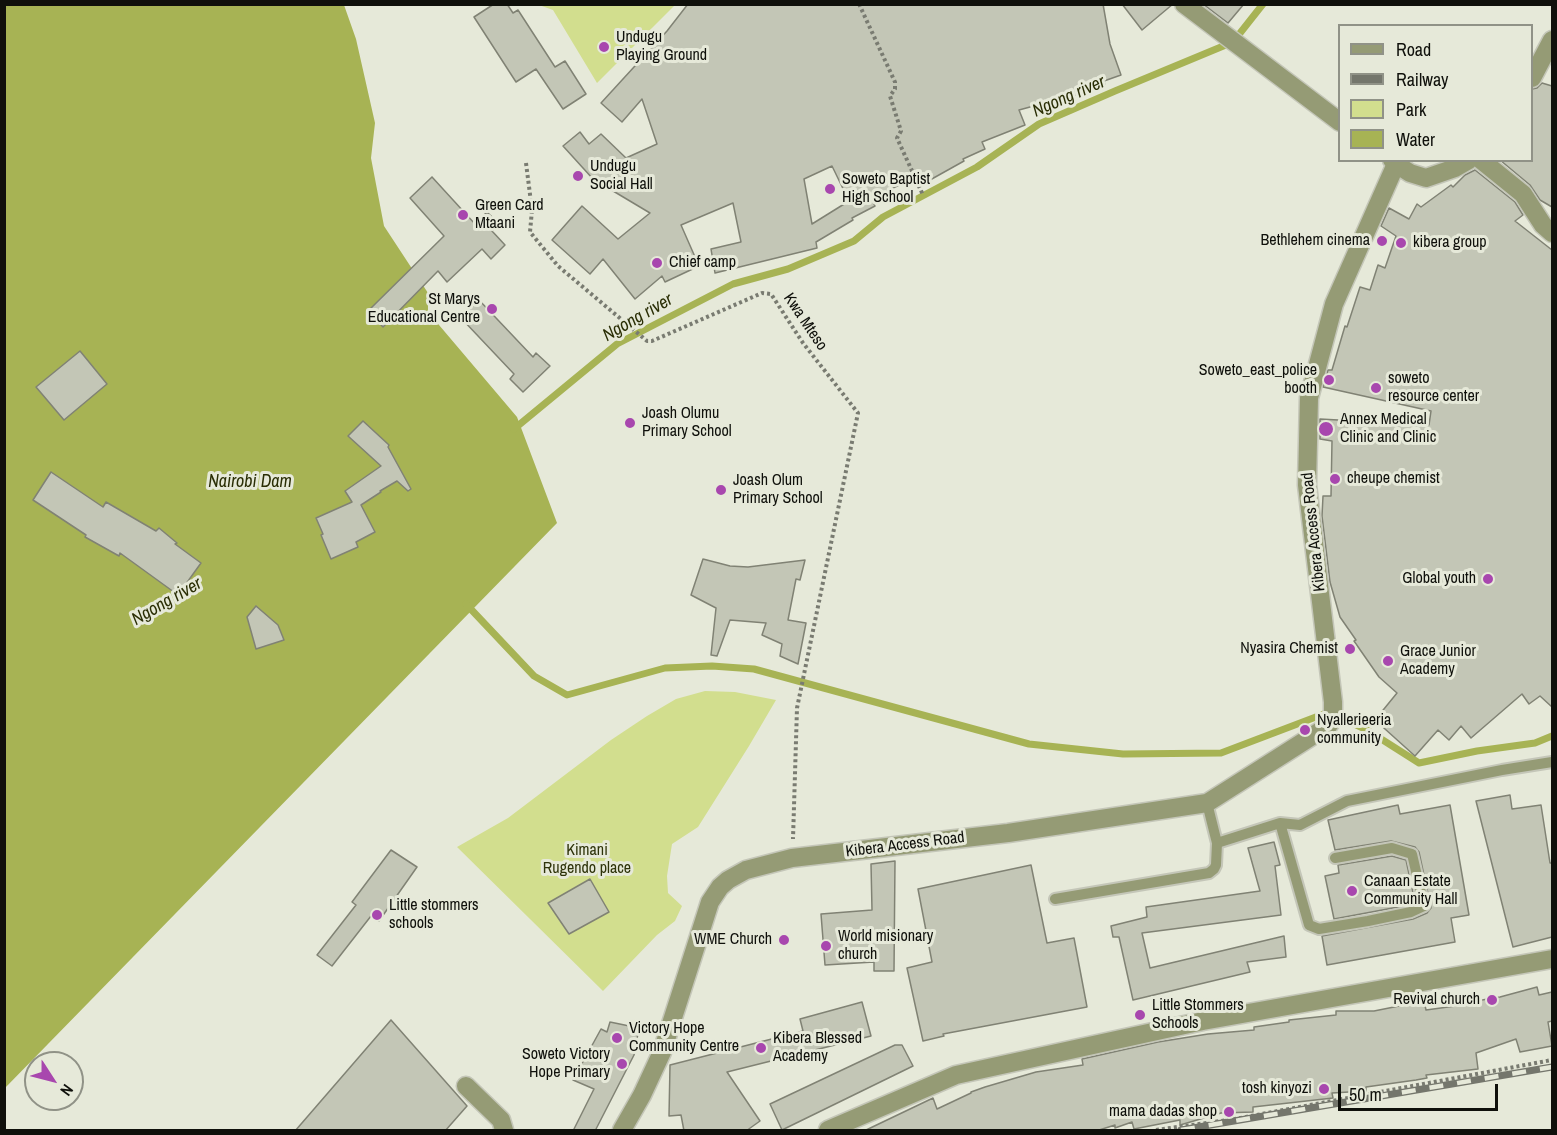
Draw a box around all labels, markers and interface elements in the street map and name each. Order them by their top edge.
legend [1338,24,1533,162]
place label: Undugu Playing Ground [616,28,707,66]
text: Road [1396,37,1431,62]
marker: Undugu Playing Ground [597,40,611,54]
text: Railway [1396,67,1449,92]
water label: Ngong river [1029,71,1109,123]
text: Park [1396,97,1426,122]
text: Water [1396,127,1435,152]
place label: Undugu Social Hall [590,157,653,195]
marker: Undugu Social Hall [571,169,585,183]
place label: Soweto Baptist High School [842,170,930,208]
marker: Soweto Baptist High School [823,182,837,196]
place label: Green Card Mtaani [475,196,544,234]
marker: Green Card Mtaani [456,208,470,222]
place label: Bethlehem cinema [1261,231,1370,251]
place label: kibera group [1413,233,1487,253]
marker: Bethlehem cinema [1375,234,1389,248]
marker: kibera group [1394,236,1408,250]
place label: Chief camp [669,253,736,273]
marker: Chief camp [650,256,664,270]
water label: Ngong river [599,289,677,347]
place label: St Marys Educational Centre [368,290,480,328]
street label: Kwa Mteso [779,290,831,354]
marker: St Marys Educational Centre [485,302,499,316]
place label: Soweto_east_police booth [1199,361,1317,399]
place label: soweto resource center [1388,369,1479,407]
marker: Soweto_east_police booth [1322,373,1336,387]
marker: soweto resource center [1369,381,1383,395]
place label: Joash Olumu Primary School [642,404,732,442]
place label: Annex Medical Clinic and Clinic [1340,410,1436,448]
marker: Joash Olumu Primary School [623,416,637,430]
marker: Annex Medical Clinic and Clinic [1317,420,1335,438]
place label: cheupe chemist [1347,469,1440,489]
water label: Nairobi Dam [208,471,292,493]
place label: Joash Olum Primary School [733,471,823,509]
street label: Kibera Access Road [1298,472,1330,592]
marker: cheupe chemist [1328,472,1342,486]
marker: Joash Olum Primary School [714,483,728,497]
place label: Global youth [1402,569,1476,589]
marker: Global youth [1481,572,1495,586]
water label: Ngong river [128,573,206,631]
place label: Nyasira Chemist [1240,639,1338,659]
marker: Nyasira Chemist [1343,642,1357,656]
place label: Grace Junior Academy [1400,642,1476,680]
marker: Grace Junior Academy [1381,654,1395,668]
place label: Nyallerieeria community [1317,711,1391,749]
marker: Nyallerieeria community [1298,723,1312,737]
street label: Kibera Access Road [844,828,966,862]
park label: Kimani Rugendo place [543,841,631,879]
place label: Canaan Estate Community Hall [1364,872,1457,910]
marker: Canaan Estate Community Hall [1345,884,1359,898]
place label: Little stommers schools [389,896,479,934]
marker: Little stommers schools [370,908,384,922]
place label: World misionary church [838,927,933,965]
place label: WME Church [694,930,772,950]
marker: WME Church [777,933,791,947]
marker: World misionary church [819,939,833,953]
place label: Revival church [1393,990,1480,1010]
marker: Revival church [1485,993,1499,1007]
place label: Little Stommers Schools [1152,996,1244,1034]
marker: Little Stommers Schools [1133,1008,1147,1022]
place label: Victory Hope Community Centre [629,1019,739,1057]
place label: Kibera Blessed Academy [773,1029,862,1067]
marker: Victory Hope Community Centre [610,1031,624,1045]
marker: Kibera Blessed Academy [754,1041,768,1055]
place label: Soweto Victory Hope Primary [522,1045,610,1083]
north arrow [24,1051,84,1111]
marker: Soweto Victory Hope Primary [615,1057,629,1071]
scale bar [1341,1072,1502,1110]
place label: tosh kinyozi [1242,1079,1312,1099]
text: N [55,1080,79,1101]
marker: tosh kinyozi [1317,1082,1331,1096]
text: 50 m [1349,1082,1382,1107]
place label: mama dadas shop [1109,1102,1217,1122]
marker: mama dadas shop [1222,1105,1236,1119]

